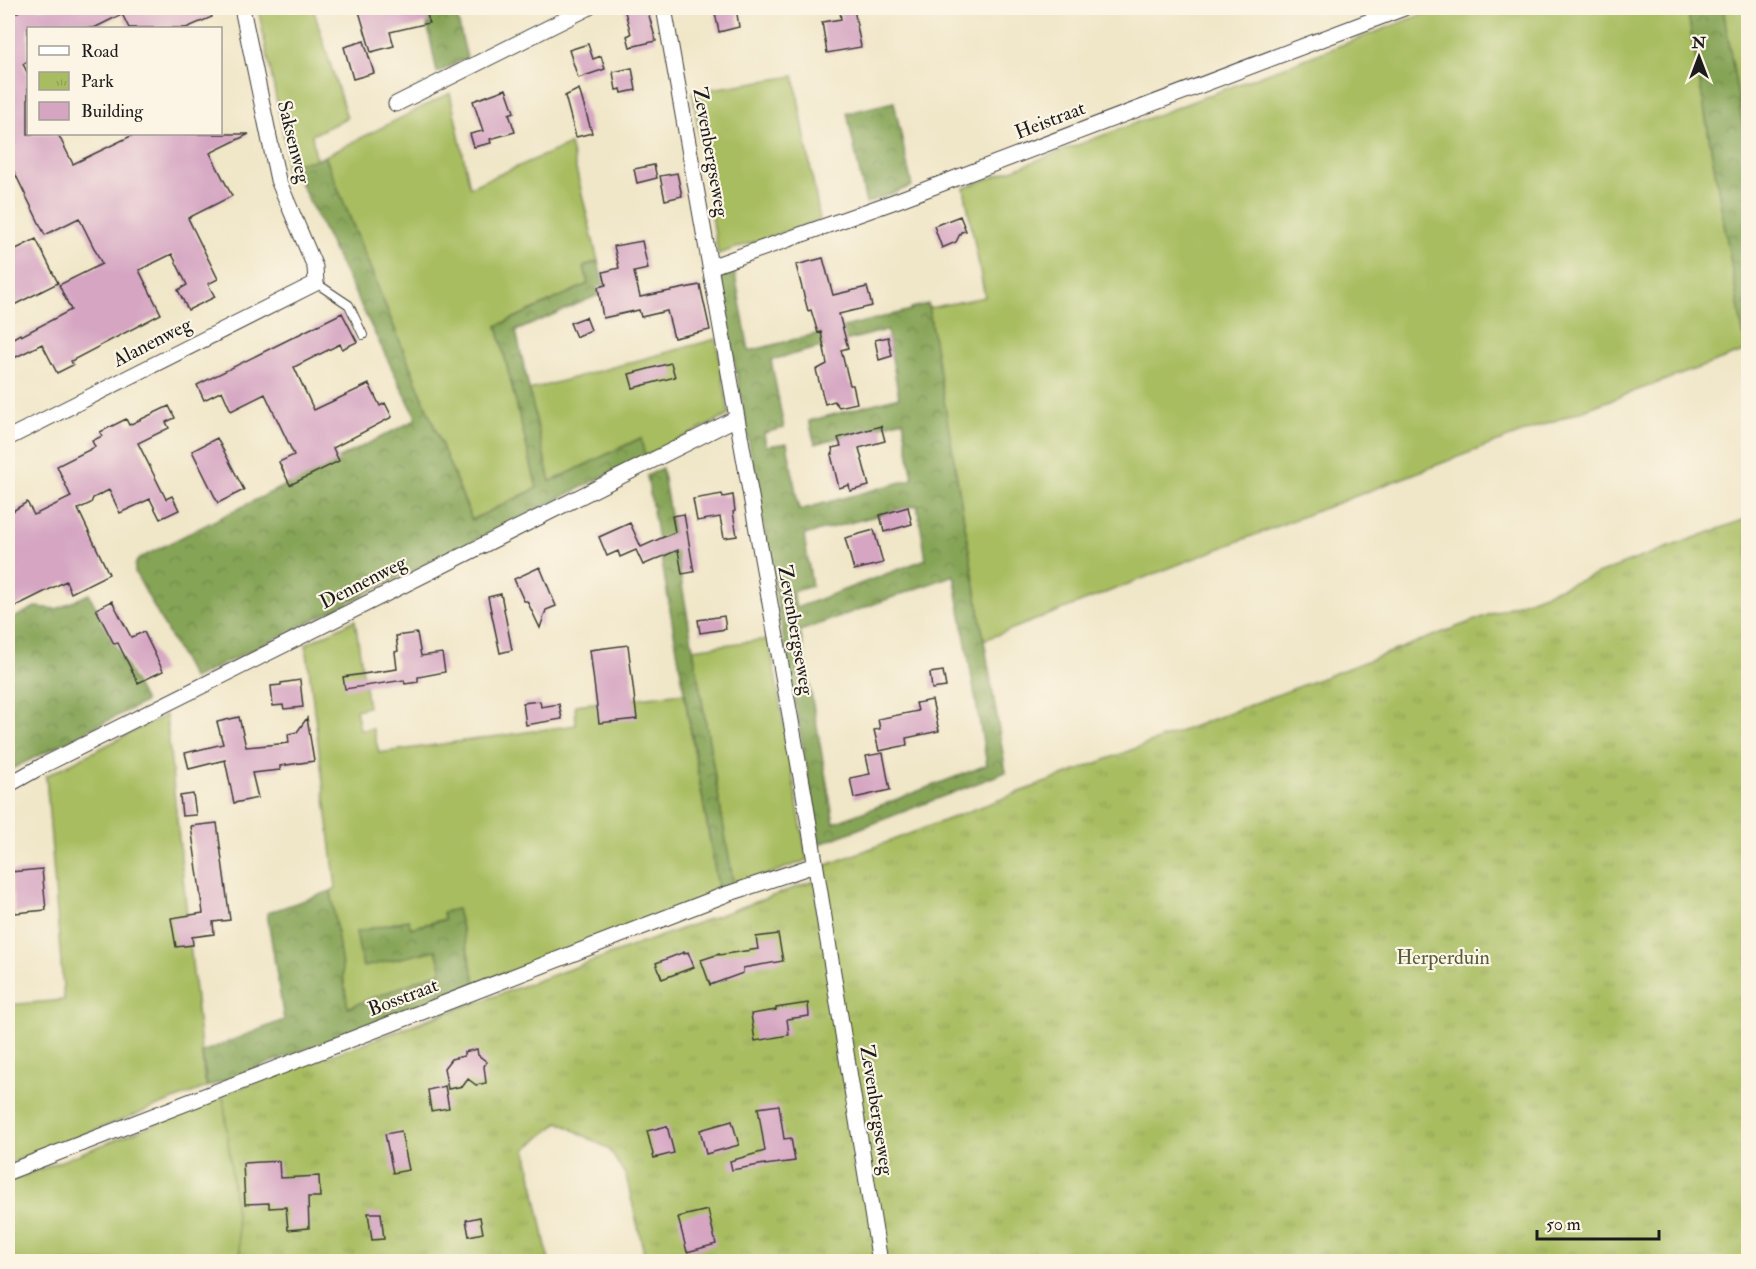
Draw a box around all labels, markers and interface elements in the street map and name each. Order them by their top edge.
legend [27,27,222,135]
north arrow [1669,27,1729,87]
text: N [1691,33,1707,53]
text: Road [81,40,119,63]
text: Park [81,70,114,93]
street label: Zevenbergseweg [687,85,735,220]
street label: Heistraat [1011,95,1089,145]
street label: Saksenweg [272,98,317,187]
text: Building [81,100,144,123]
street label: Alanenweg [107,311,197,373]
street label: Dennenweg [315,549,412,614]
street label: Zevenbergseweg [772,563,820,698]
park label: Herperduin [1396,945,1490,971]
street label: Bosstraat [364,972,442,1022]
street label: Zevenbergseweg [854,1043,900,1178]
scale bar [1537,1203,1658,1241]
text: 50 m [1546,1213,1581,1236]

